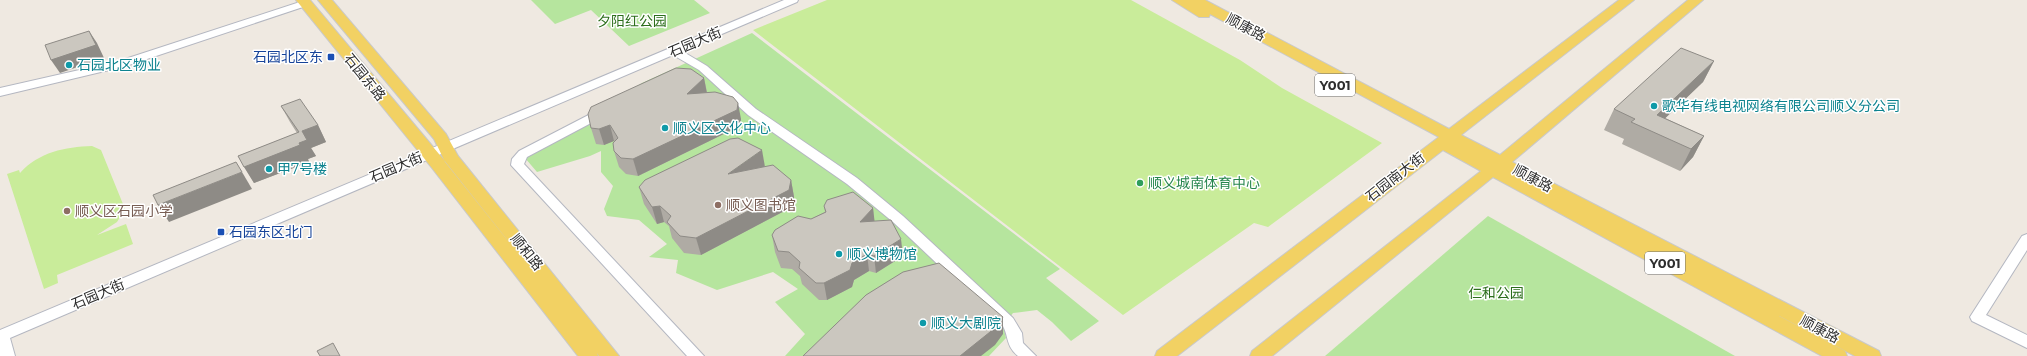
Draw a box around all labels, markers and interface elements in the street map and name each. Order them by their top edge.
street label: 顺康路 [1223,9,1269,45]
park label: 夕阳红公园 [597,12,667,30]
street label: 石园大街 [666,23,724,61]
place label: 石园北区东 [253,48,323,66]
street label: 石园东路 [340,50,390,104]
marker: 石园北区东 [326,52,336,62]
place label: 石园北区物业 [77,56,161,74]
marker: 石园北区物业 [64,60,74,70]
road number: Y001 [1315,74,1355,96]
place label: 歌华有线电视网络有限公司顺义分公司 [1662,97,1900,115]
marker: 歌华有线电视网络有限公司顺义分公司 [1649,101,1659,111]
place label: 顺义区文化中心 [673,119,771,137]
marker: 顺义区文化中心 [660,123,670,133]
street label: 石园大街 [367,148,425,186]
street label: 石园南大街 [1362,148,1428,206]
place label: 甲7号楼 [277,160,327,178]
street label: 顺康路 [1510,160,1556,196]
marker: 甲7号楼 [264,164,274,174]
place label: 顺义城南体育中心 [1148,174,1260,192]
marker: 顺义城南体育中心 [1135,178,1145,188]
place label: 顺义图书馆 [726,196,796,214]
marker: 顺义图书馆 [713,200,723,210]
place label: 顺义区石园小学 [75,202,173,220]
marker: 顺义区石园小学 [62,206,72,216]
place label: 石园东区北门 [229,223,313,241]
marker: 石园东区北门 [216,227,226,237]
street label: 顺和路 [507,230,547,274]
place label: 顺义博物馆 [847,245,917,263]
marker: 顺义博物馆 [834,249,844,259]
road number: Y001 [1645,252,1685,274]
street label: 石园大街 [69,275,127,313]
park label: 仁和公园 [1468,284,1524,302]
street label: 顺康路 [1797,311,1843,347]
place label: 顺义大剧院 [931,314,1001,332]
marker: 顺义大剧院 [918,318,928,328]

